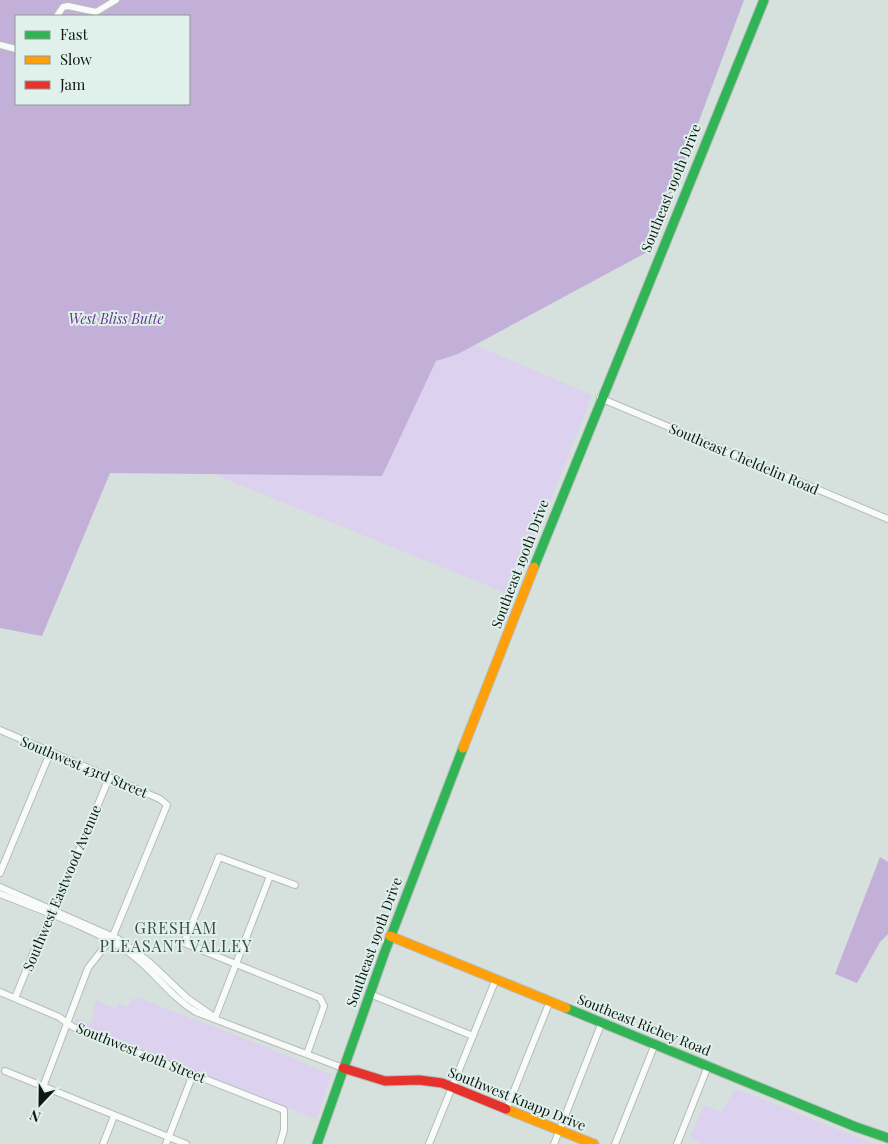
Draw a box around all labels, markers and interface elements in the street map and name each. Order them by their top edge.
legend [15,15,190,105]
text: Fast [60,24,89,44]
text: Slow [60,49,92,69]
text: Jam [59,74,86,94]
street label: Southeast 190th Drive [636,121,705,255]
park label: West Bliss Butte [69,309,163,328]
street label: Southeast Cheldelin Road [666,418,822,499]
street label: Southeast 190th Drive [486,497,553,631]
street label: Southwest 43rd Street [18,731,152,802]
street label: Southwest Eastwood Avenue [18,802,105,974]
street label: Southeast 190th Drive [341,874,406,1009]
district label: GRESHAM PLEASANT VALLEY [99,917,253,956]
street label: Southeast Richey Road [575,989,714,1060]
street label: Southwest 40th Street [74,1018,210,1088]
street label: Southwest Knapp Drive [445,1062,589,1135]
north arrow [15,1079,65,1129]
text: N [27,1106,43,1127]

